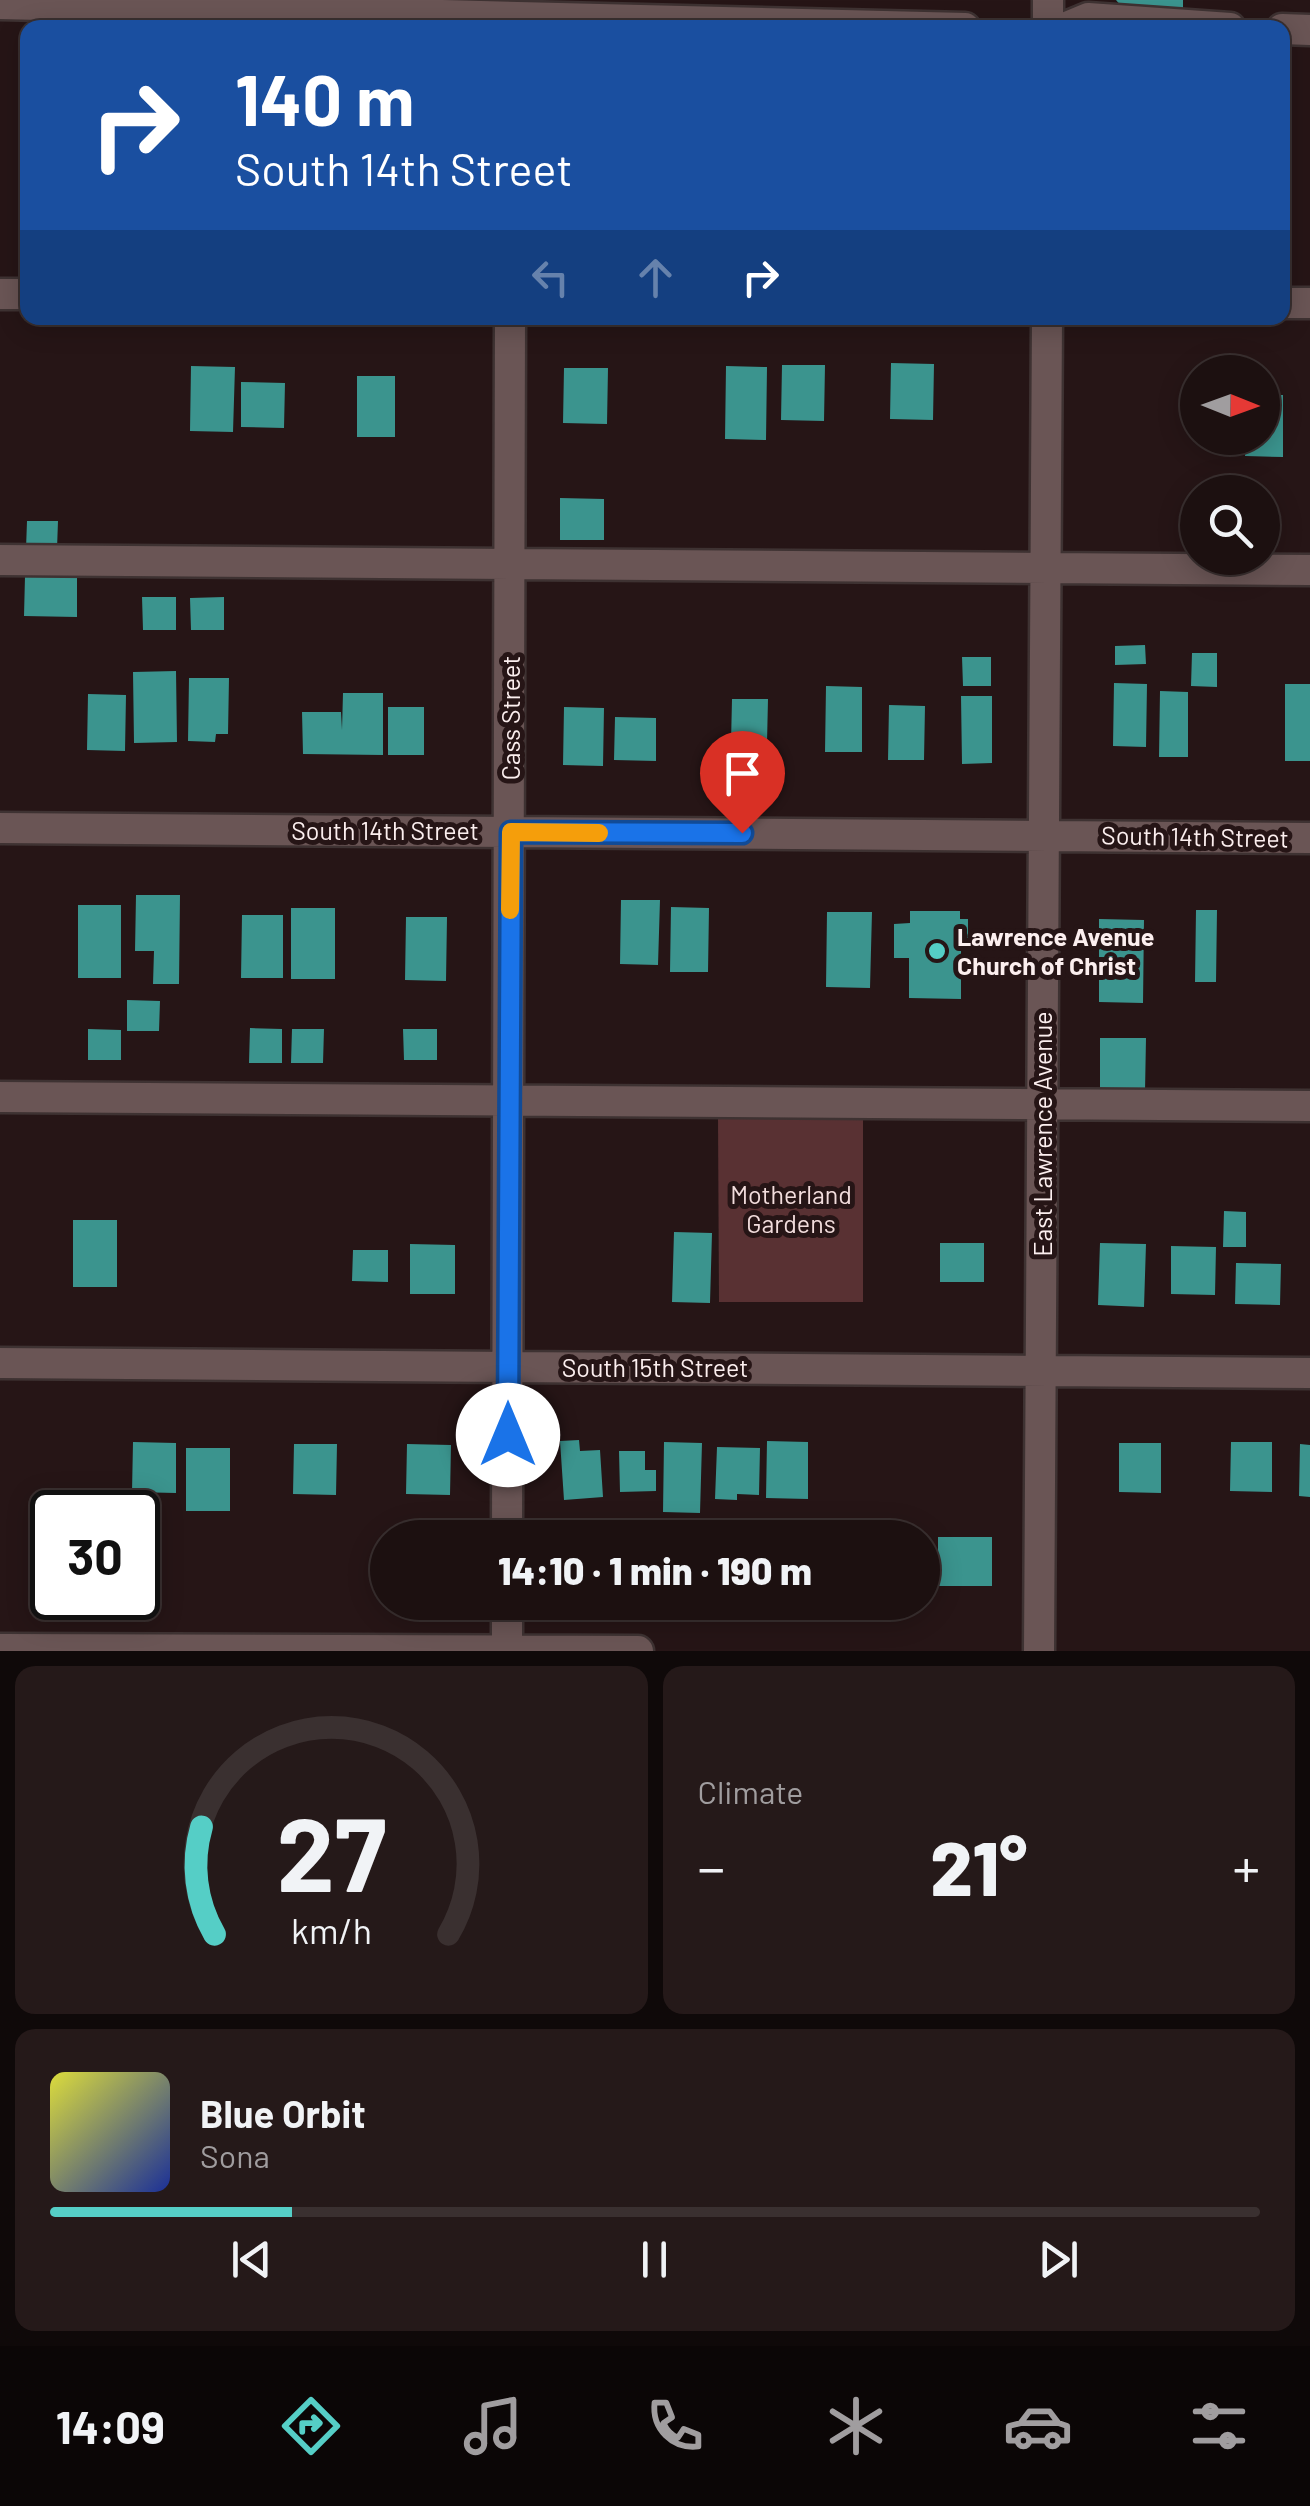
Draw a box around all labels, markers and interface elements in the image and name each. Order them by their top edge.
text: 140 m [235,56,414,140]
icon: right [70,60,200,190]
text: South 14th Street [235,141,573,195]
icon: left [523,250,578,305]
icon: ahead [628,250,683,305]
icon: right [733,250,788,305]
north arrow [1180,355,1280,455]
map controls [1180,355,1280,575]
button: search [1180,475,1280,575]
street label: Cass Street [495,656,525,780]
pin [700,731,785,834]
icon: arrive [715,746,770,801]
street label: South 14th Street [291,815,479,845]
street label: South 14th Street [1101,819,1289,853]
place label: Lawrence Avenue Church of Christ [957,921,1154,980]
marker: Lawrence Avenue Church of Christ [926,940,948,962]
street label: East Lawrence Avenue [1027,1011,1057,1257]
park label: Motherland Gardens [730,1179,852,1238]
street label: South 15th Street [562,1352,748,1382]
position arrow [456,1383,560,1487]
speed limit sign: 30 [30,1490,160,1620]
text: 14:10 · 1 min · 190 m [498,1547,812,1593]
text: Climate [698,1772,803,1810]
text: 27 [276,1788,386,1913]
text: 21° [930,1821,1027,1911]
text: − [698,1833,725,1899]
text: + [1232,1833,1260,1899]
text: km/h [291,1908,372,1951]
text: Blue Orbit [200,2090,366,2136]
text: Sona [200,2136,270,2174]
icon: previous [224,2232,279,2287]
icon: pause [627,2232,682,2287]
icon: next [1031,2232,1086,2287]
icon: directions [276,2391,346,2461]
icon: music [458,2391,528,2461]
icon: phone [640,2391,710,2461]
icon: climate [821,2391,891,2461]
icon: car [1003,2391,1073,2461]
icon: filters [1184,2391,1254,2461]
text: 14:09 [56,2399,165,2453]

